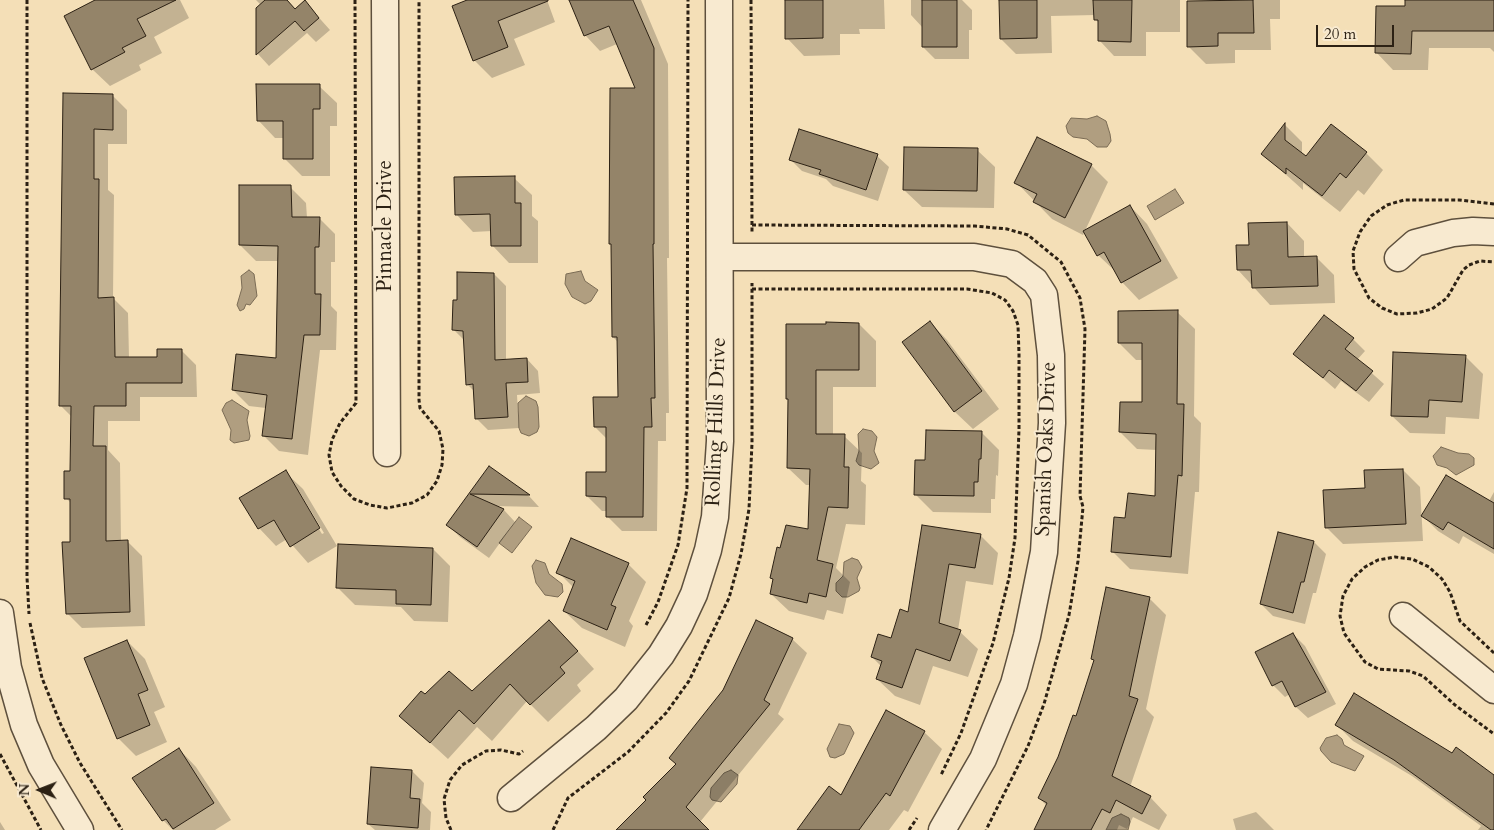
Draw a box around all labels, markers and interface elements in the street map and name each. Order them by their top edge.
scale bar [1319,15,1396,47]
text: 20 m [1324,24,1356,44]
street label: Pinnacle Drive [373,160,399,292]
street label: Rolling Hills Drive [701,337,733,507]
street label: Spanish Oaks Drive [1031,361,1063,537]
north arrow [15,765,65,815]
text: N [15,783,34,796]

